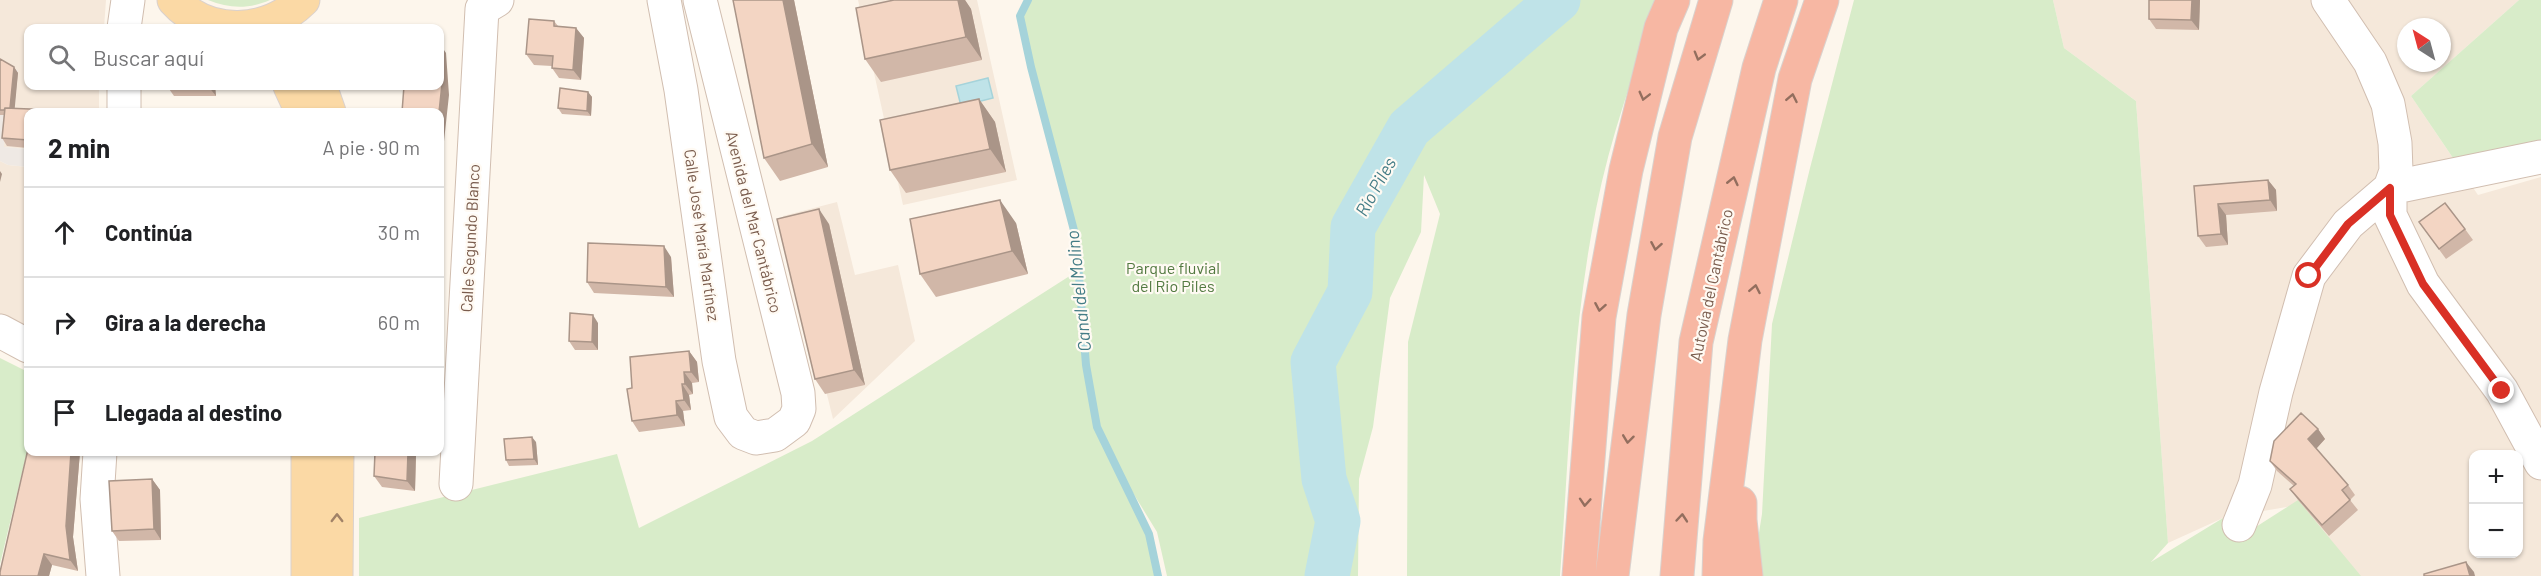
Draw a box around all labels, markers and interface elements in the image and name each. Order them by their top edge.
north arrow [2397,18,2451,72]
search box [24,24,444,90]
icon: search [45,41,78,74]
text: Buscar aquí [93,44,204,70]
one-way arrow [1694,50,1706,61]
one-way arrow [1639,90,1651,101]
one-way arrow [1785,93,1798,103]
street label: Avenida del Mar Cantábrico [723,129,786,315]
text: 2 min [48,132,110,163]
text: A pie · 90 m [323,135,420,159]
street label: Calle José María Martínez [681,148,724,322]
water label: Río Piles [1350,153,1400,220]
street label: Calle Segundo Blanco [456,163,483,313]
one-way arrow [1726,176,1739,186]
street label: Autovía del Cantábrico [1685,207,1736,363]
icon: ahead [48,216,81,249]
text: Continúa [105,219,192,245]
text: 30 m [378,220,420,244]
water label: Canal del Molino [1061,229,1095,353]
one-way arrow [1650,240,1663,250]
park label: Parque fluvial del Rio Piles [1126,258,1220,295]
route start [2295,262,2321,288]
one-way arrow [1748,284,1761,294]
one-way arrow [1595,303,1607,312]
icon: right [48,306,81,339]
text: Gira a la derecha [105,309,266,335]
text: 60 m [378,310,420,334]
route end [2488,377,2514,403]
icon: arrive [48,396,81,429]
text: Llegada al destino [105,399,282,425]
one-way arrow [1622,434,1635,443]
map controls [2469,450,2523,558]
button: + [2469,450,2523,504]
one-way arrow [1579,497,1592,506]
button: − [2469,504,2523,558]
one-way arrow [330,513,343,522]
one-way arrow [1675,513,1688,522]

